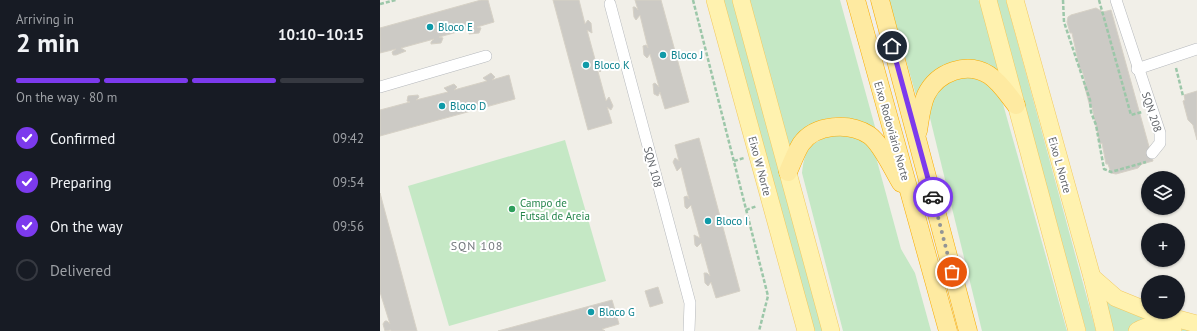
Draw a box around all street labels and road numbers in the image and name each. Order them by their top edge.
street label: Eixo Rodoviário Norte [871,80,913,183]
street label: SQN 208 [1139,90,1165,134]
street label: Eixo W Norte [745,135,775,198]
street label: Eixo L Norte [1045,135,1075,195]
street label: SQN 108 [641,145,665,189]

